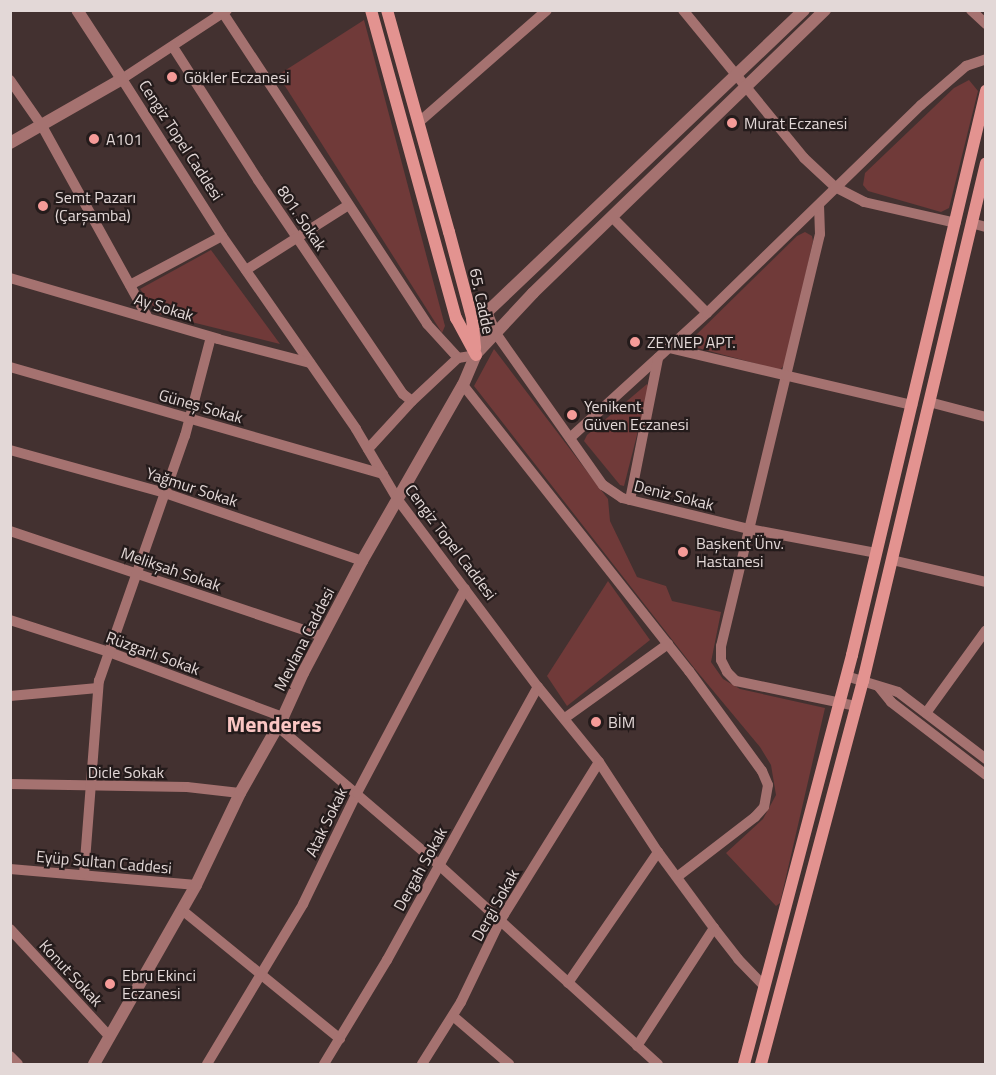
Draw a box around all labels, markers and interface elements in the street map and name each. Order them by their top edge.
place label: Gökler Eczanesi [184,67,289,87]
marker: Gökler Eczanesi [165,70,179,84]
street label: Cengiz Topel Caddesi [135,76,227,204]
place label: Murat Eczanesi [744,113,847,133]
marker: Murat Eczanesi [725,116,739,130]
place label: A101 [106,129,142,149]
marker: A101 [87,132,101,146]
street label: 801. Sokak [273,182,331,254]
place label: Semt Pazarı (Çarşamba) [55,187,136,225]
marker: Semt Pazarı (Çarşamba) [36,199,50,213]
street label: 65. Cadde [466,266,498,336]
street label: Ay Sokak [132,289,196,325]
place label: ZEYNEP APT. [647,332,736,352]
marker: ZEYNEP APT. [628,335,642,349]
street label: Güneş Sokak [157,385,245,427]
place label: Yenikent Güven Eczanesi [584,396,689,434]
marker: Yenikent Güven Eczanesi [565,408,579,422]
street label: Yağmur Sokak [144,463,240,511]
street label: Deniz Sokak [632,476,716,514]
street label: Cengiz Topel Caddesi [401,480,501,604]
place label: Başkent Ünv. Hastanesi [696,533,784,571]
street label: Melikşah Sokak [119,543,223,595]
marker: Başkent Ünv. Hastanesi [674,543,692,561]
street label: Mevlana Caddesi [270,584,338,694]
street label: Rüzgarlı Sokak [103,627,203,679]
district label: Menderes [226,712,322,738]
place label: BİM [608,712,635,732]
marker: BİM [589,715,603,729]
street label: Dicle Sokak [88,762,164,782]
street label: Atak Sokak [301,784,351,860]
street label: Dergah Sokak [389,824,451,914]
street label: Eyüp Sultan Caddesi [35,847,173,877]
street label: Dergi Sokak [467,866,523,944]
street label: Konut Sokak [35,936,107,1010]
place label: Ebru Ekinci Eczanesi [122,965,196,1003]
marker: Ebru Ekinci Eczanesi [103,977,117,991]

